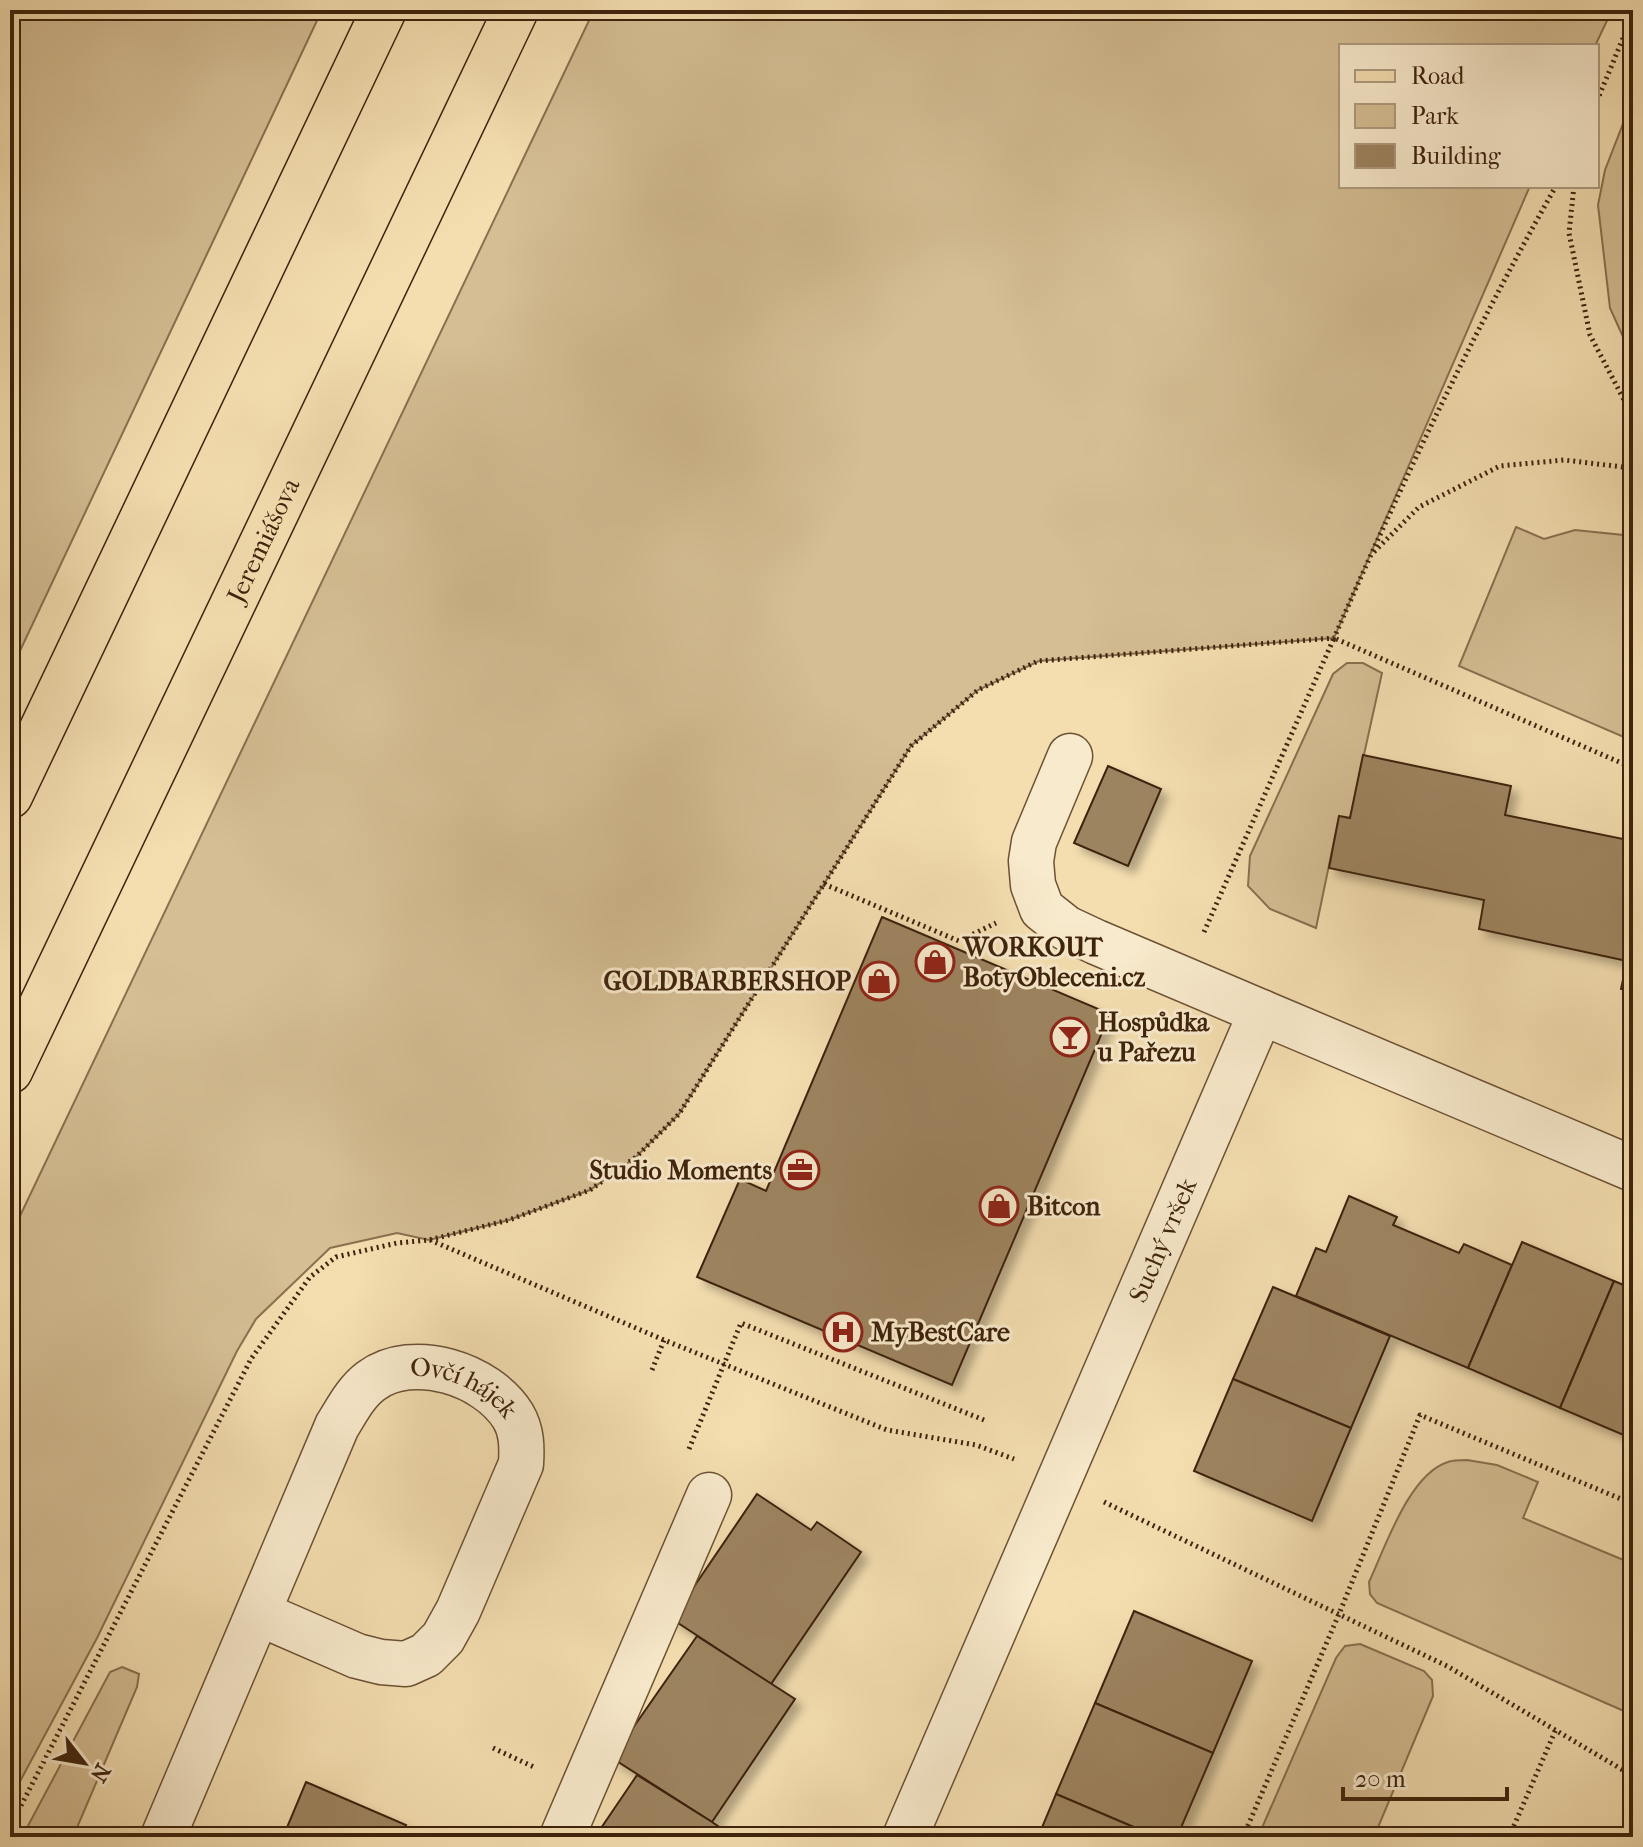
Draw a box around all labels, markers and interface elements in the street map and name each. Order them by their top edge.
legend [1339,44,1599,188]
text: Road [1411,62,1465,90]
text: Park [1411,102,1459,130]
text: Building [1411,142,1502,170]
street label: Jeremiášova [219,472,306,609]
place label: WORKOUT BotyObleceni.cz [962,932,1146,993]
shop icon: WORKOUT BotyObleceni.cz [914,941,956,983]
shop icon: GOLDBARBERSHOP [858,960,900,1002]
place label: GOLDBARBERSHOP [603,966,851,997]
place label: Hospůdka u Pařezu [1097,1007,1210,1068]
bar icon: Hospůdka u Pařezu [1049,1016,1091,1058]
office icon: Studio Moments [779,1149,821,1191]
place label: Studio Moments [590,1155,772,1186]
street label: Suchý vršek [1122,1173,1203,1307]
shop icon: Bitcon [978,1185,1020,1227]
place label: Bitcon [1027,1191,1101,1222]
hospital icon: MyBestCare [822,1311,864,1353]
place label: MyBestCare [871,1317,1010,1348]
street label: Ovčí hájek [410,1351,525,1425]
north arrow [44,1723,124,1803]
scale bar [1343,1751,1507,1801]
text: N [85,1759,116,1787]
text: 20 m [1355,1765,1406,1793]

